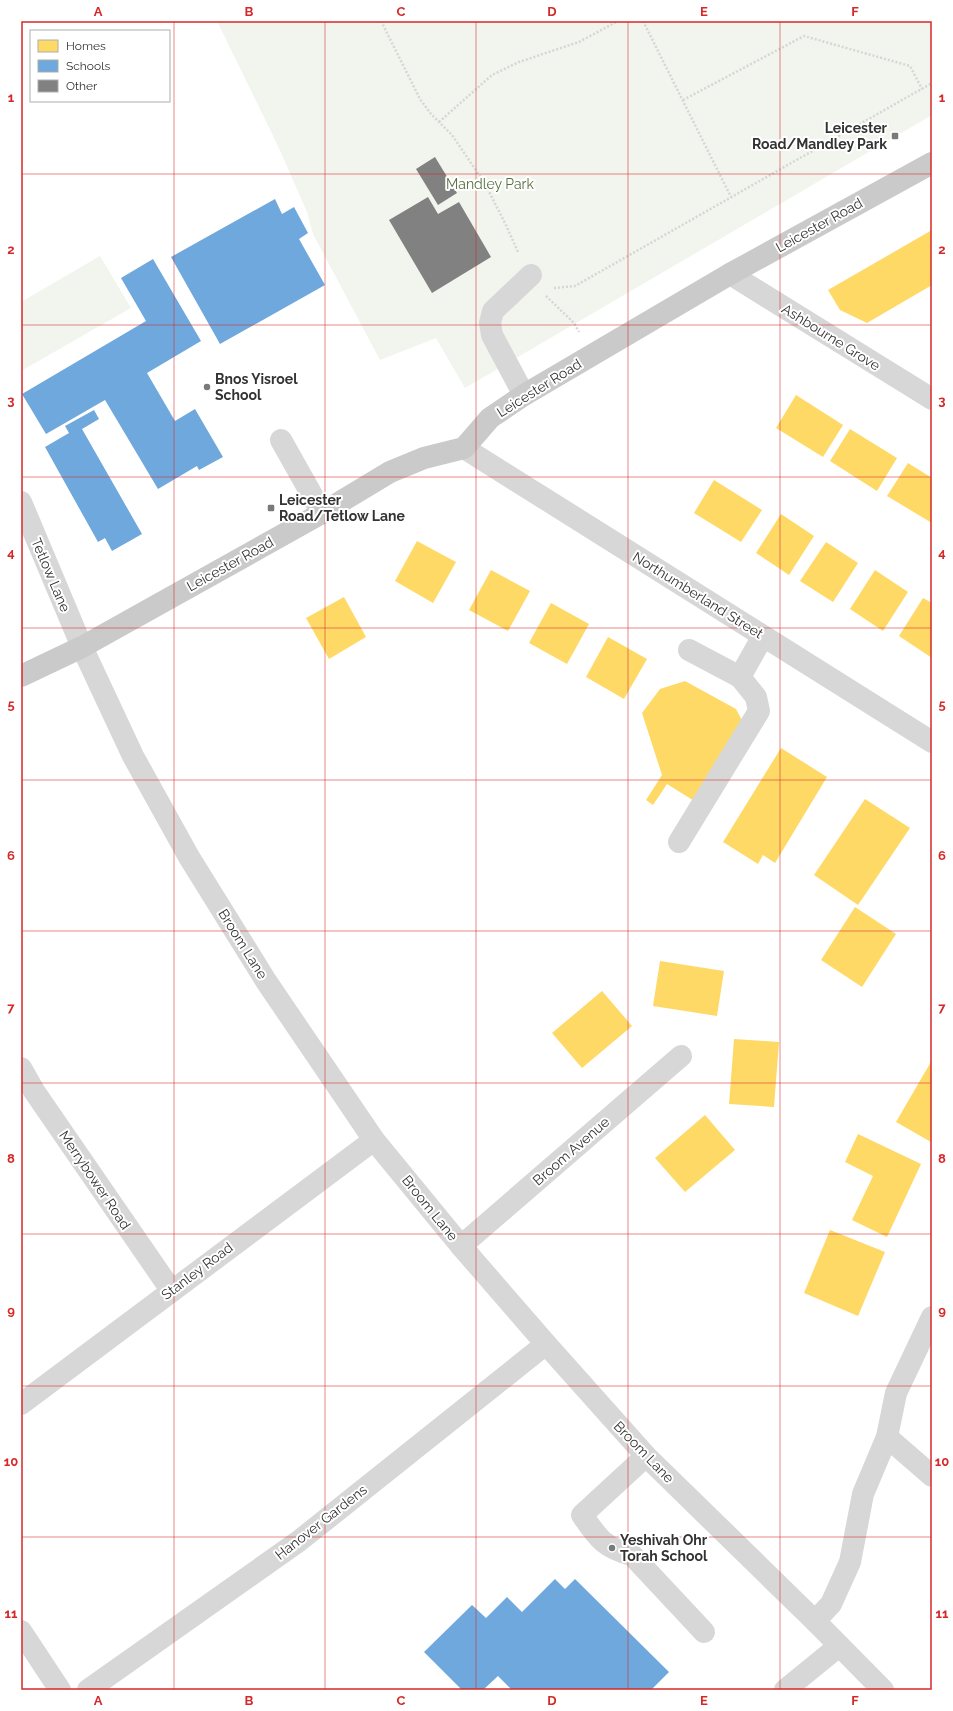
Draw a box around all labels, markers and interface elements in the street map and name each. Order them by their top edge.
text: A [94,4,103,19]
text: B [245,4,254,19]
text: C [397,4,406,19]
text: D [547,4,557,19]
text: E [700,4,708,19]
text: F [851,4,859,19]
legend [30,30,170,102]
text: Homes [66,39,106,53]
text: Schools [66,59,110,73]
text: Other [66,79,98,93]
text: 1 [8,90,15,105]
text: 1 [939,90,946,105]
place label: Leicester Road/Mandley Park [752,120,888,152]
marker: Leicester Road/Mandley Park [890,131,900,141]
park label: Mandley Park [446,176,535,192]
street label: Leicester Road [773,195,865,255]
text: 2 [7,242,15,257]
text: 2 [938,242,946,257]
street label: Ashbourne Grove [779,300,883,374]
street label: Leicester Road [494,356,584,420]
place label: Bnos Yisroel School [215,371,298,403]
marker: Bnos Yisroel School [202,382,212,392]
text: 3 [7,393,15,408]
text: 3 [938,393,946,408]
place label: Leicester Road/Tetlow Lane [279,492,405,524]
marker: Leicester Road/Tetlow Lane [266,503,276,513]
street label: Leicester Road [184,534,276,594]
street label: Tetlow Lane [28,536,74,614]
text: 4 [7,545,15,560]
text: 4 [938,545,946,560]
street label: Northumberland Street [630,548,766,642]
text: 5 [7,697,15,712]
text: 5 [938,697,946,712]
text: 6 [7,848,15,863]
text: 6 [938,848,946,863]
street label: Broom Lane [215,906,271,982]
text: 7 [7,1000,15,1015]
text: 7 [938,1000,946,1015]
street label: Broom Avenue [530,1114,612,1188]
street label: Merrybower Road [56,1128,134,1232]
text: 8 [7,1151,15,1166]
text: 8 [938,1151,946,1166]
street label: Broom Lane [399,1172,461,1244]
street label: Stanley Road [158,1239,236,1303]
text: 9 [7,1303,15,1318]
text: 9 [938,1303,946,1318]
street label: Broom Lane [611,1418,677,1486]
text: 10 [4,1454,18,1469]
text: 10 [935,1454,949,1469]
street label: Hanover Gardens [272,1481,370,1563]
place label: Yeshivah Ohr Torah School [620,1532,708,1564]
marker: Yeshivah Ohr Torah School [607,1543,617,1553]
text: 11 [5,1606,18,1621]
text: 11 [936,1606,949,1621]
text: A [94,1693,103,1708]
text: B [245,1693,254,1708]
text: C [397,1693,406,1708]
text: D [547,1693,557,1708]
text: E [700,1693,708,1708]
text: F [851,1693,859,1708]

